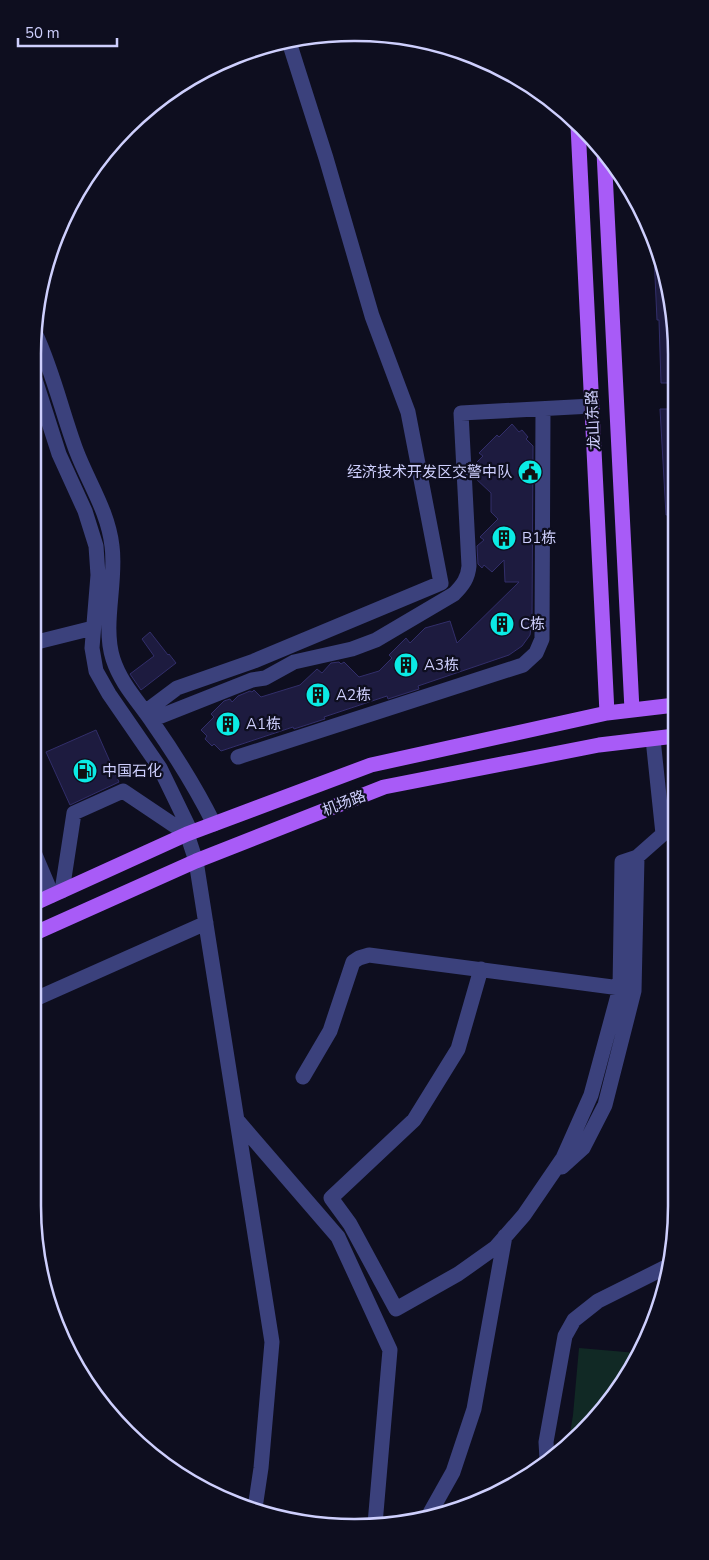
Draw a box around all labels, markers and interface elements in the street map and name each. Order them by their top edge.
scale bar [18,15,116,47]
text: 50 m [25,23,60,43]
street label: 龙山东路 [581,390,605,450]
public building icon: 经济技术开发区交警中队 [517,459,543,485]
place label: 经济技术开发区交警中队 [347,462,512,482]
building icon: B1栋 [491,525,517,551]
place label: B1栋 [522,528,556,548]
building icon: C栋 [489,611,515,637]
place label: C栋 [520,614,545,634]
building icon: A3栋 [393,652,419,678]
place label: A3栋 [424,655,459,675]
building icon: A2栋 [305,682,331,708]
place label: A2栋 [336,685,371,705]
building icon: A1栋 [215,711,241,737]
place label: A1栋 [246,714,281,734]
fuel station icon: 中国石化 [72,758,98,784]
place label: 中国石化 [102,761,162,781]
street label: 机场路 [319,786,369,820]

